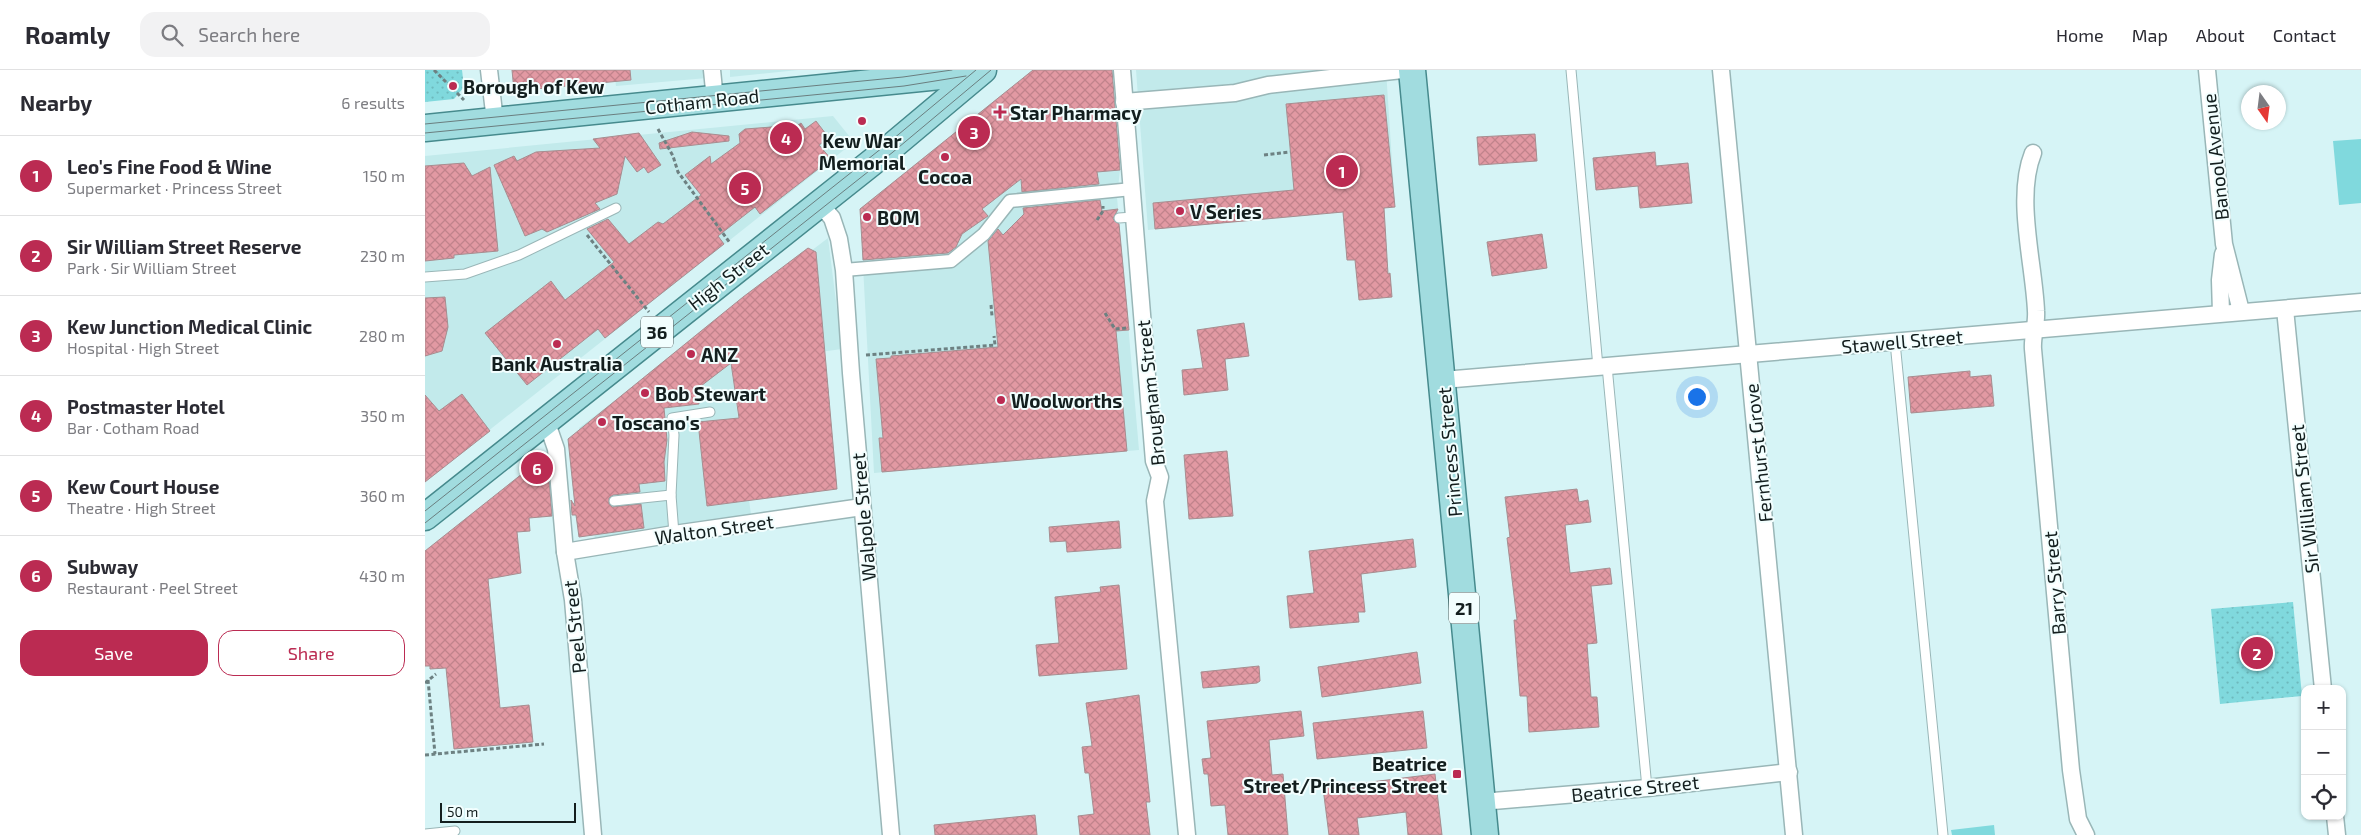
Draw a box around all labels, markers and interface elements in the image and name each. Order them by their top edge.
search box [140,12,490,57]
text: Roamly [25,20,110,49]
icon: search [158,21,186,49]
text: Search here [198,23,300,46]
text: Home [2056,24,2104,46]
text: Map [2132,24,2168,46]
text: About [2196,24,2245,46]
text: Contact [2273,24,2336,46]
place label: Borough of Kew [463,75,605,98]
marker: Borough of Kew [447,80,459,92]
street label: Cotham Road [644,84,760,118]
north arrow [2241,85,2286,130]
text: Nearby [20,90,92,115]
street label: Banool Avenue [2197,92,2233,222]
text: 6 results [341,93,405,112]
place label: Star Pharmacy [1010,101,1142,125]
marker: Star Pharmacy [994,106,1006,118]
pin: 3 [958,113,990,151]
marker: Kew War Memorial [856,115,868,127]
pin: 4 [770,119,802,157]
place label: Kew War Memorial [819,129,906,174]
marker: Cocoa [939,151,951,163]
pin: 1 [1326,152,1358,190]
text: Leo's Fine Food & Wine [67,155,272,178]
place label: Cocoa [918,165,972,188]
text: 1 [33,166,39,185]
text: 150 m [363,166,405,185]
pin: 5 [729,169,761,207]
text: Supermarket · Princess Street [67,178,282,197]
place label: V Series [1190,200,1262,223]
marker: V Series [1174,205,1186,217]
place label: BOM [877,206,920,229]
marker: BOM [861,211,873,223]
text: Sir William Street Reserve [67,235,302,258]
street label: High Street [683,237,773,315]
text: 2 [31,246,41,265]
text: 230 m [360,246,405,265]
text: Park · Sir William Street [67,258,236,277]
text: Kew Junction Medical Clinic [67,315,312,338]
road number: 36 [641,316,673,348]
street label: Brougham Street [1131,319,1169,467]
street label: Stawell Street [1840,324,1964,358]
text: 3 [31,326,41,345]
text: 280 m [359,326,405,345]
text: Hospital · High Street [67,338,219,357]
marker: Bank Australia [551,338,563,350]
place label: ANZ [701,343,738,366]
marker: ANZ [685,348,697,360]
place label: Bank Australia [491,352,623,375]
place label: Bob Stewart [655,382,766,405]
street label: Fernhurst Grove [1739,382,1777,524]
your location [1684,384,1710,410]
street label: Princess Street [1432,386,1466,518]
marker: Bob Stewart [639,387,651,399]
place label: Woolworths [1011,389,1122,412]
marker: Woolworths [995,394,1007,406]
text: Postmaster Hotel [67,395,225,418]
text: 4 [31,406,41,425]
text: 350 m [360,406,405,425]
place label: Toscano's [612,411,700,434]
marker: Toscano's [596,416,608,428]
text: Bar · Cotham Road [67,418,200,437]
street label: Sir William Street [2285,423,2323,575]
pin: 6 [521,449,553,487]
street label: Walpole Street [846,452,880,582]
text: Kew Court House [67,475,219,498]
text: 5 [32,486,40,505]
text: 360 m [360,486,405,505]
text: Theatre · High Street [67,498,216,517]
street label: Walton Street [653,509,775,549]
street label: Barry Street [2038,530,2070,636]
text: Subway [67,555,138,578]
text: 6 [31,566,41,585]
text: 430 m [359,566,405,585]
text: Restaurant · Peel Street [67,578,238,597]
street label: Peel Street [558,579,590,675]
road number: 21 [1449,592,1479,624]
button: Save [20,630,208,676]
button: Share [218,630,405,676]
pin: 2 [2241,634,2273,672]
map controls [2301,685,2346,820]
button: + [2301,685,2346,730]
button: − [2301,730,2346,775]
place label: Beatrice Street/Princess Street [1243,752,1447,797]
marker: Beatrice Street/Princess Street [1451,768,1463,780]
street label: Beatrice Street [1570,770,1700,806]
button: locate [2301,775,2346,820]
scale bar [440,800,576,823]
text: 50 m [447,803,478,820]

